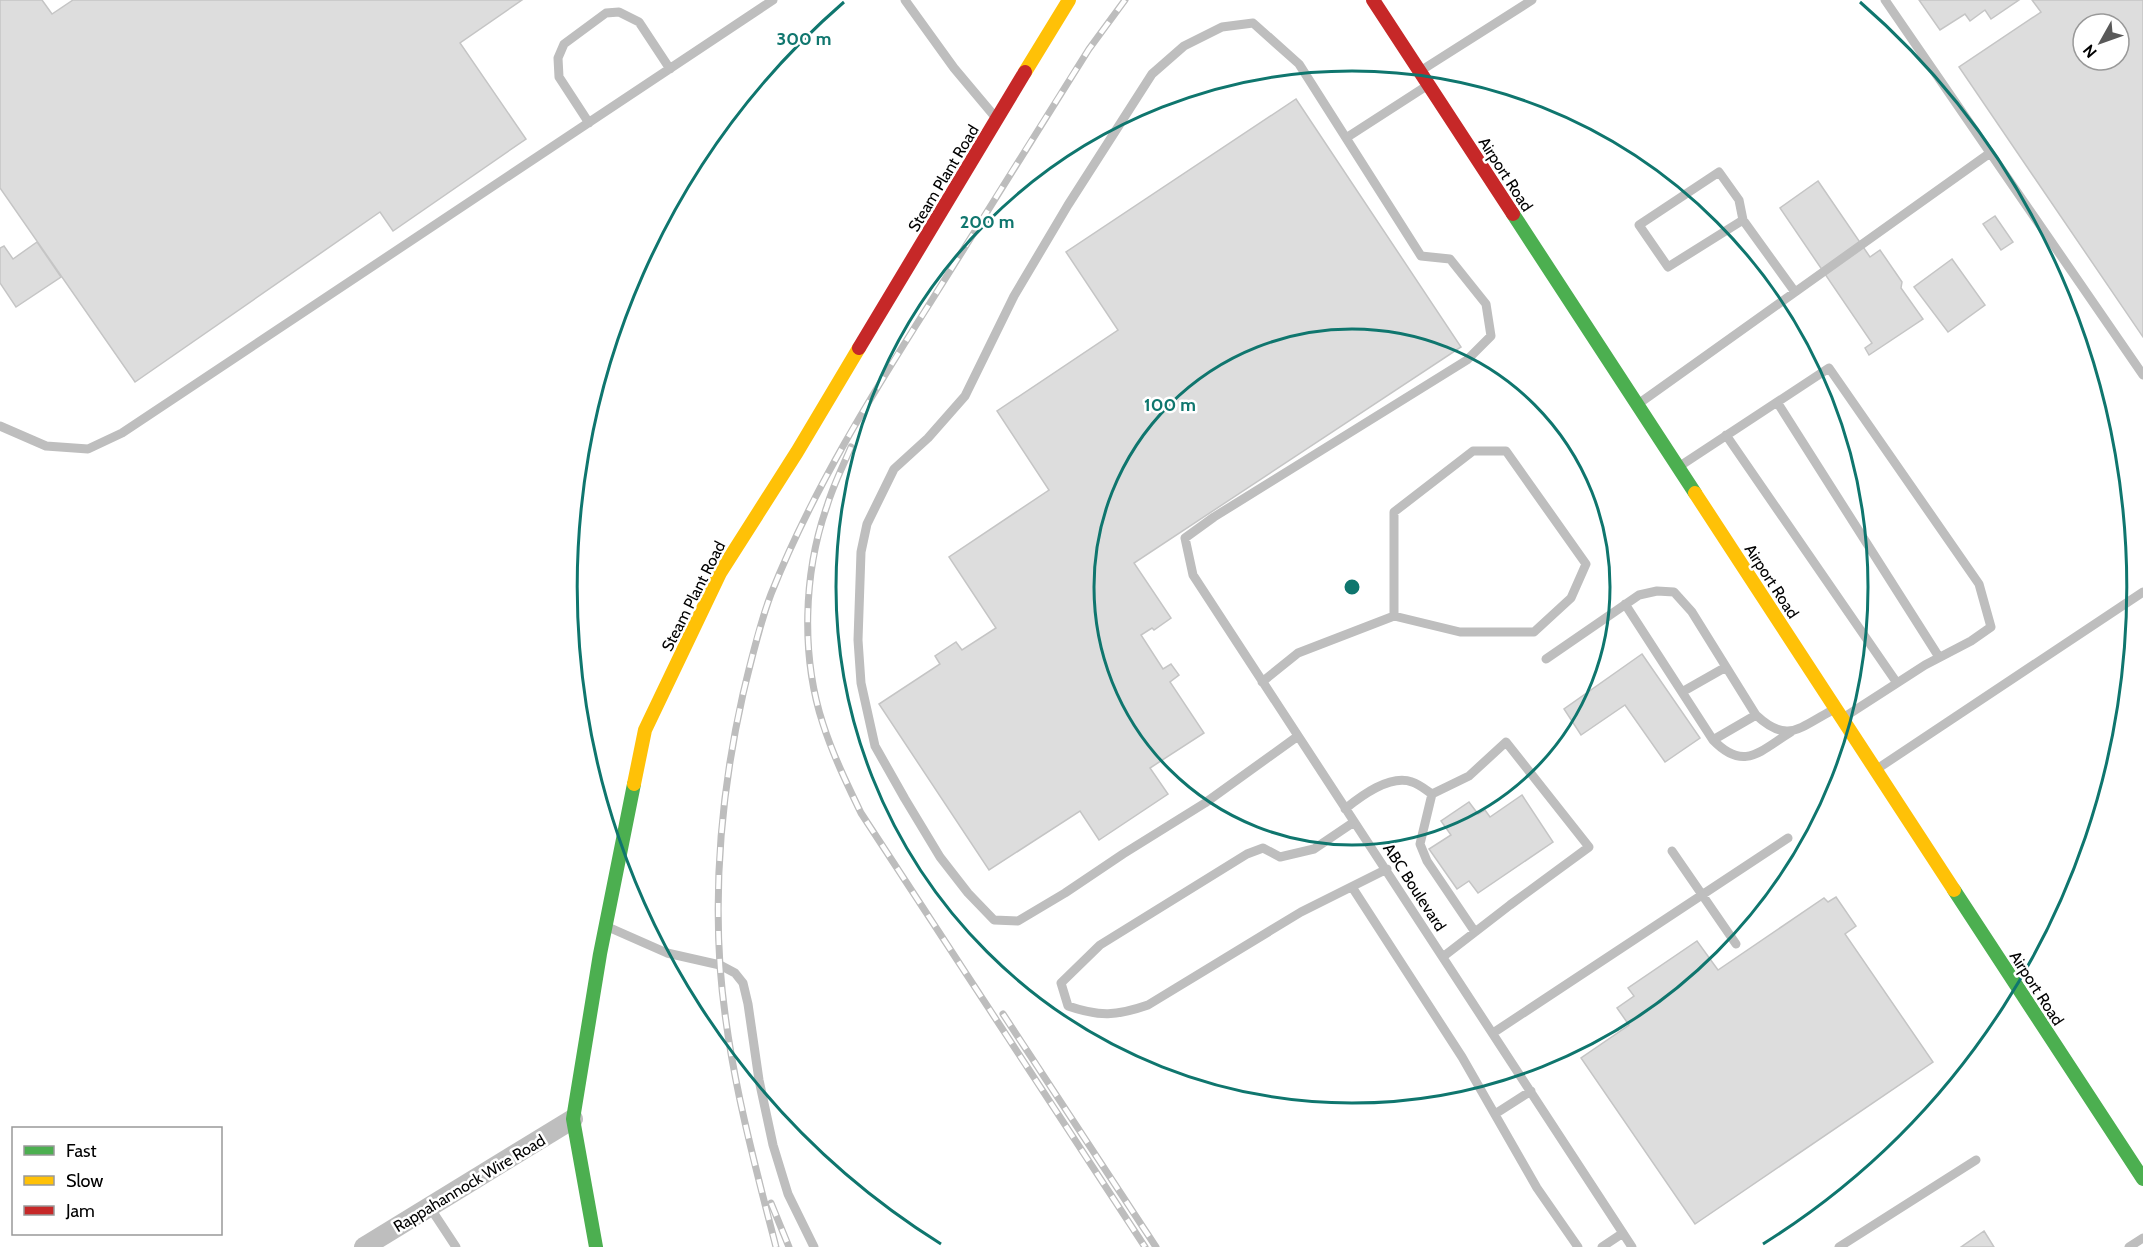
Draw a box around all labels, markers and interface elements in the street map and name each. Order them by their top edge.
north arrow [2071,12,2131,72]
text: 300 m [777,28,831,50]
text: N [2079,41,2101,62]
street label: Steam Plant Road [904,122,983,235]
street label: Airport Road [1475,134,1537,215]
text: 200 m [960,211,1014,233]
text: 100 m [1144,394,1196,416]
street label: Steam Plant Road [658,538,729,654]
street label: Airport Road [1741,541,1803,622]
centre of rings [1342,577,1362,597]
street label: ABC Boulevard [1379,840,1450,935]
street label: Airport Road [2006,948,2068,1029]
legend [12,1127,222,1235]
street label: Rappahannock Wire Road [390,1131,549,1236]
text: Fast [66,1140,97,1162]
text: Slow [66,1170,103,1192]
text: Jam [65,1200,95,1222]

